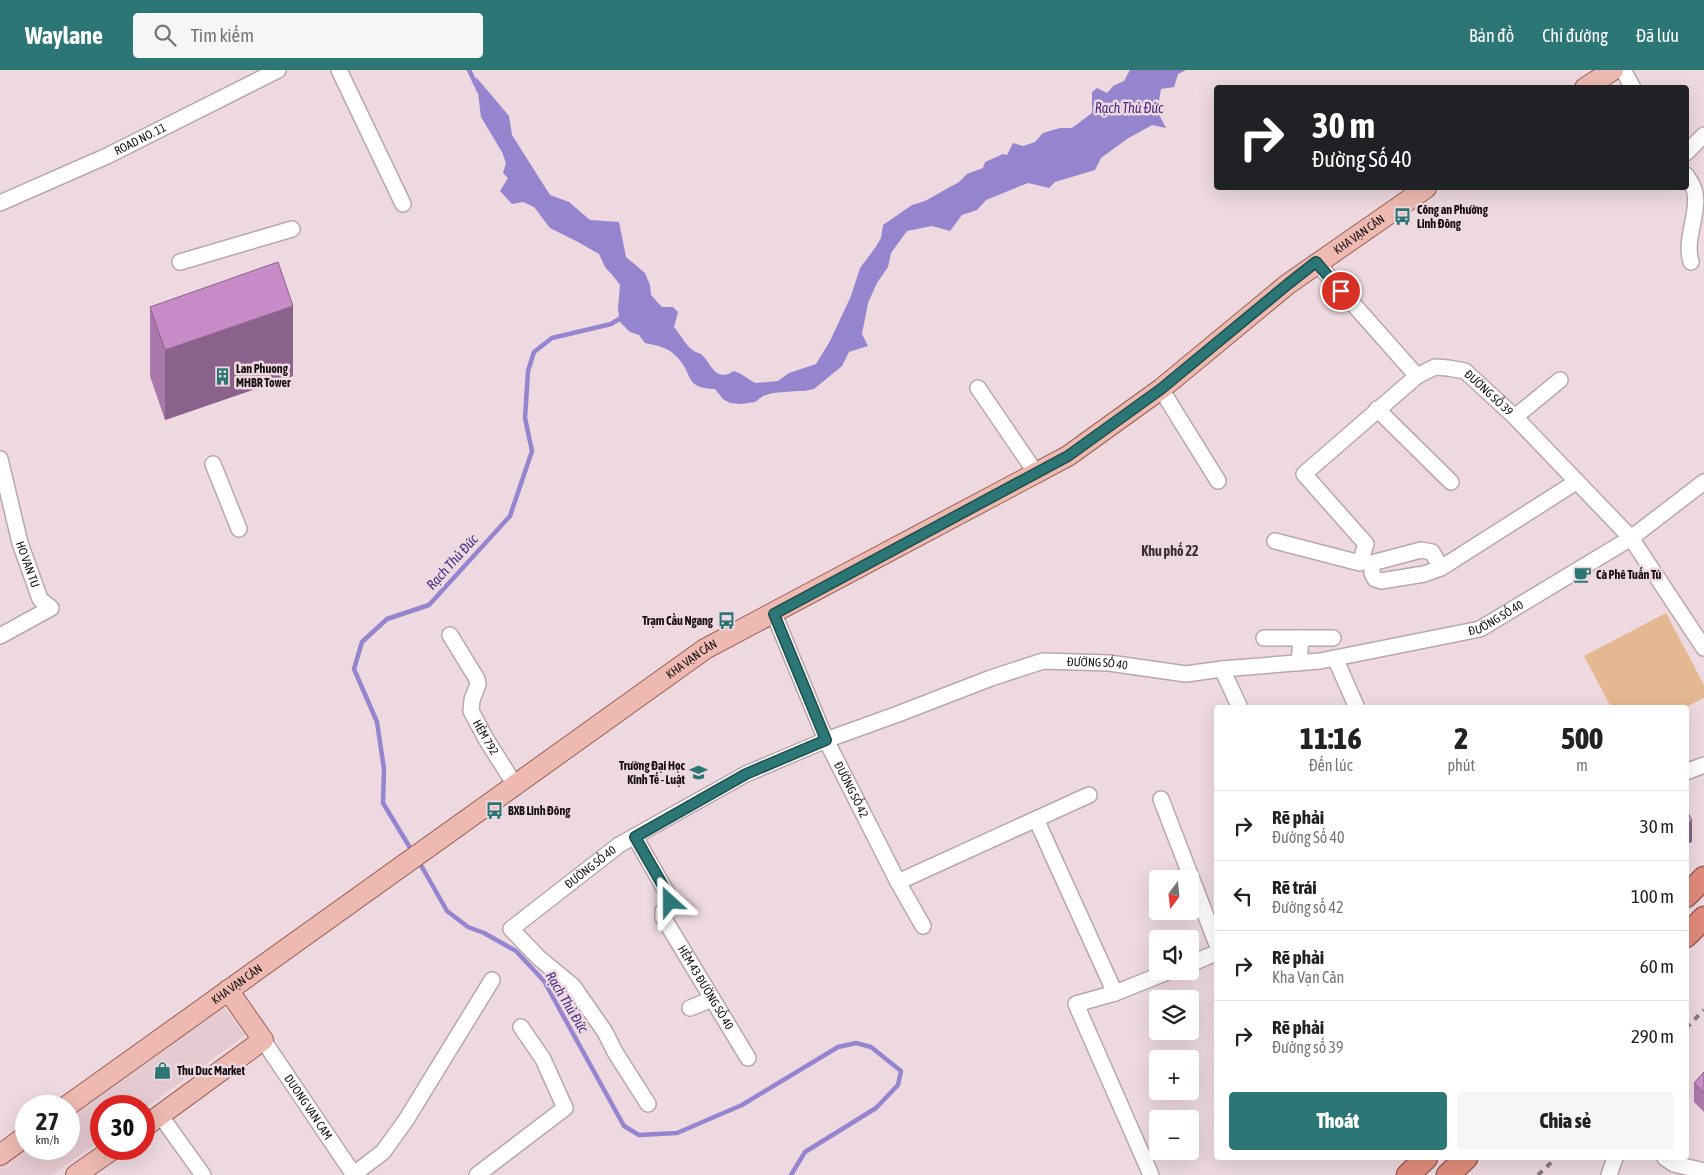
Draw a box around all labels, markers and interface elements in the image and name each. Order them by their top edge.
search box [133,13,483,58]
icon: search [151,21,179,49]
text: Waylane [25,22,103,49]
text: Tìm kiếm [191,24,254,46]
text: Bản đồ [1469,25,1514,46]
text: Chỉ đường [1542,25,1608,46]
text: Đã lưu [1636,25,1679,46]
water label: Rạch Thủ Đức [1095,100,1164,116]
icon: right [1229,105,1294,170]
text: 30 m [1312,105,1375,145]
street label: ROAD NO. 11 [112,120,169,158]
text: Đường Số 40 [1312,146,1412,172]
place label: Công an Phường Linh Đông [1417,203,1489,231]
bus stop icon: Công an Phường Linh Đông [1393,207,1413,227]
street label: KHA VẠN CÂN [1331,212,1387,257]
pin [1320,270,1362,312]
icon: arrive [1327,277,1355,305]
place label: Lan Phuong MHBR Tower [236,362,291,390]
building icon: Lan Phuong MHBR Tower [212,366,232,386]
street label: ĐƯỜNG SỐ 39 [1462,367,1516,419]
water label: Rạch Thủ Đức [423,531,481,593]
street label: HO VAN TU [13,539,42,589]
district label: Khu phố 22 [1141,542,1199,559]
cafe icon: Cà Phê Tuấn Tú [1572,565,1592,585]
place label: Cà Phê Tuấn Tú [1596,567,1662,582]
street label: ĐƯỜNG SỐ 40 [1467,597,1526,638]
bus stop icon: Trạm Cầu Ngang [717,611,737,631]
place label: Trạm Cầu Ngang [642,613,714,628]
street label: KHA VẠN CÂN [663,637,720,682]
street label: ĐƯỜNG SỐ 40 [1067,655,1129,673]
street label: HẺM 792 [470,717,501,758]
text: 11:16 [1300,721,1362,755]
text: 2 [1454,721,1468,755]
text: 500 [1561,721,1603,755]
text: Đến lúc [1309,756,1353,774]
text: phút [1447,756,1475,774]
text: m [1576,756,1588,774]
place label: Trường Đại Học Kinh Tế - Luật [619,759,686,787]
street label: ĐƯỜNG SỐ 42 [831,759,871,820]
school or university icon: Trường Đại Học Kinh Tế - Luật [689,763,709,783]
bus stop icon: BXB Linh Đông [484,801,504,821]
place label: BXB Linh Đông [508,804,571,818]
text: Rẽ phải [1272,806,1324,828]
icon: right [1229,812,1257,840]
text: 30 m [1640,815,1674,837]
text: Đường Số 40 [1272,828,1345,846]
street label: ĐƯỜNG SỐ 40 [562,843,619,891]
north arrow [1149,870,1199,920]
map controls [1149,870,1199,1160]
position arrow [643,875,695,927]
text: Rẽ trái [1272,876,1317,898]
icon: left [1229,882,1257,910]
text: 100 m [1631,885,1674,907]
text: Đường số 42 [1272,898,1343,916]
button: sound [1149,930,1199,980]
street label: HẺM 43 ĐƯỜNG SỐ 40 [675,943,736,1032]
text: Rẽ phải [1272,946,1324,968]
icon: right [1229,952,1257,980]
text: 60 m [1640,955,1674,977]
street label: KHA VẠN CÂN [209,961,265,1007]
text: Kha Vạn Cân [1272,968,1344,986]
water label: Rạch Thủ Đức [542,969,592,1036]
button: layers [1149,990,1199,1040]
text: Rẽ phải [1272,1016,1324,1038]
icon: right [1229,1022,1257,1050]
text: 290 m [1631,1025,1674,1047]
text: Đường số 39 [1272,1038,1343,1056]
button: + [1149,1050,1199,1100]
shop icon: Thu Duc Market [153,1061,173,1081]
place label: Thu Duc Market [177,1064,246,1078]
street label: DUONG VAN CAM [281,1072,335,1142]
button: Thoát [1229,1092,1447,1150]
button: Chia sẻ [1457,1092,1674,1150]
speed limit sign: 30 [90,1095,155,1160]
text: 27 [36,1107,59,1135]
button: − [1149,1110,1199,1160]
text: km/h [36,1133,59,1147]

